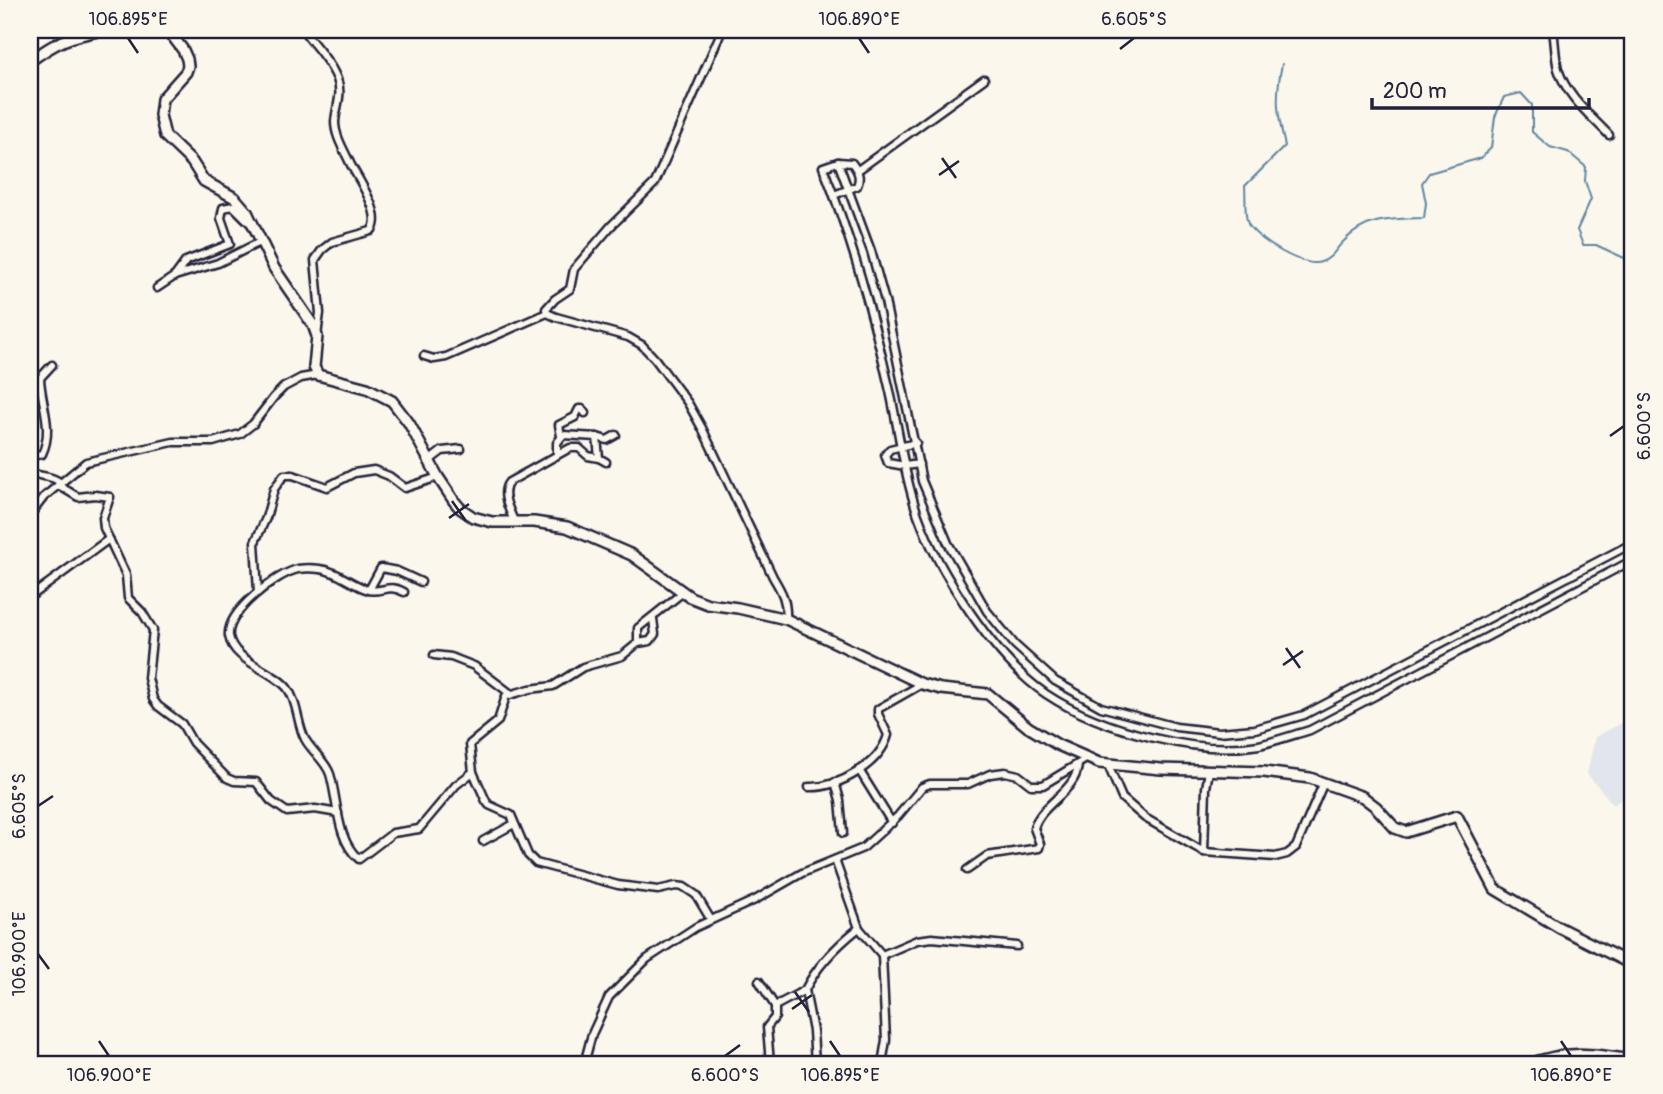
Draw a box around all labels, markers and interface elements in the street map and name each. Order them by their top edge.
text: 106.895°E [88,8,168,31]
text: 106.890°E [818,8,900,31]
text: 6.605°S [1101,8,1167,31]
scale bar [1372,66,1590,110]
text: 200 m [1383,78,1447,105]
text: 6.600°S [1633,392,1656,460]
text: 6.605°S [8,773,31,839]
text: 106.900°E [8,912,31,996]
text: 106.900°E [67,1064,151,1087]
text: 6.600°S [691,1064,759,1087]
text: 106.895°E [800,1064,880,1087]
text: 106.890°E [1530,1064,1612,1087]

